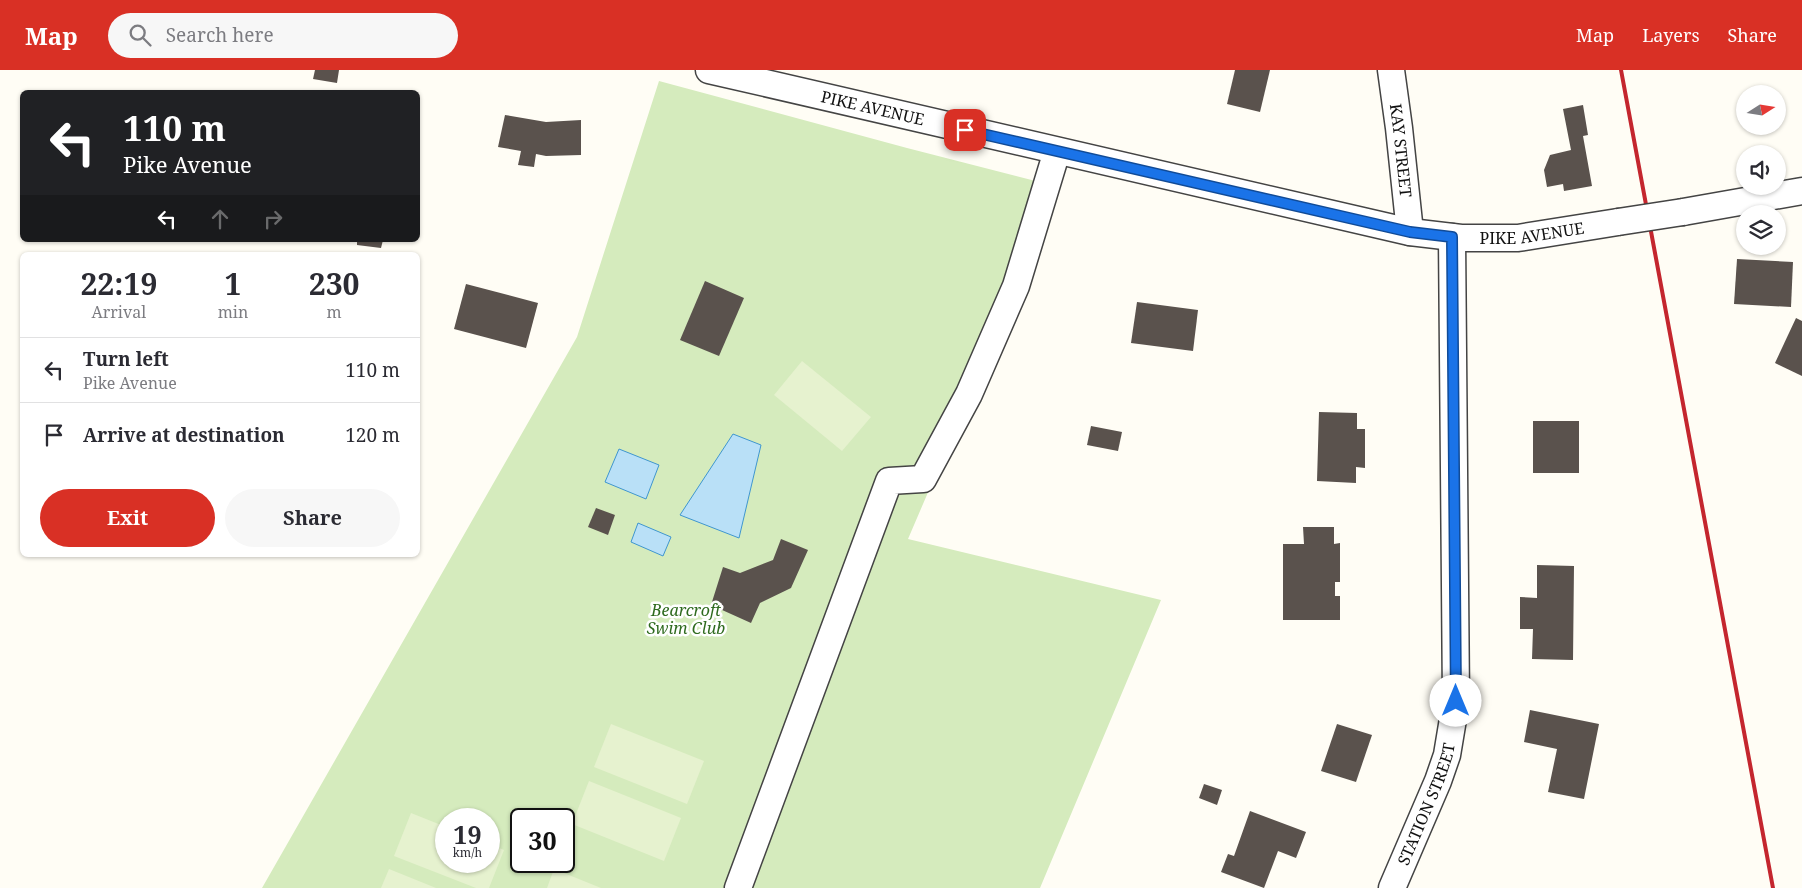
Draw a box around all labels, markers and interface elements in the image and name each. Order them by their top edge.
search box [108,13,458,58]
text: Map [25,19,78,52]
icon: search [126,21,154,49]
text: Search here [166,22,274,48]
text: Map [1576,23,1614,47]
text: Layers [1642,23,1700,47]
text: Share [1728,23,1777,47]
street label: PIKE AVENUE [819,85,927,130]
north arrow [1736,85,1786,135]
map controls [1736,85,1786,255]
street label: KAY STREET [1385,102,1417,198]
text: 110 m [123,104,226,151]
pin [944,109,986,151]
icon: left [40,110,105,175]
icon: arrive [951,116,979,144]
button: sound [1736,145,1786,195]
text: Pike Avenue [123,149,252,179]
icon: left [153,205,181,233]
icon: ahead [206,205,234,233]
icon: right [259,205,287,233]
button: layers [1736,205,1786,255]
street label: PIKE AVENUE [1479,217,1586,249]
text: 22:19 [80,263,157,304]
text: 1 [225,263,241,304]
text: 230 [309,263,360,304]
text: Arrival [92,301,146,323]
text: min [218,301,248,323]
text: m [327,301,342,323]
text: Turn left [83,346,169,372]
icon: left [40,356,68,384]
text: 110 m [345,357,400,383]
text: Pike Avenue [83,372,177,394]
icon: arrive [40,421,68,449]
text: Arrive at destination [83,422,285,448]
text: 120 m [345,422,400,448]
button: Exit [40,489,215,547]
button: Share [225,489,400,547]
park label: Bearcroft Swim Club [647,599,725,639]
position arrow [1429,674,1481,726]
street label: STATION STREET [1392,741,1460,868]
speed limit sign: 30 [510,808,575,873]
text: 19 [453,817,482,851]
text: km/h [453,844,482,861]

